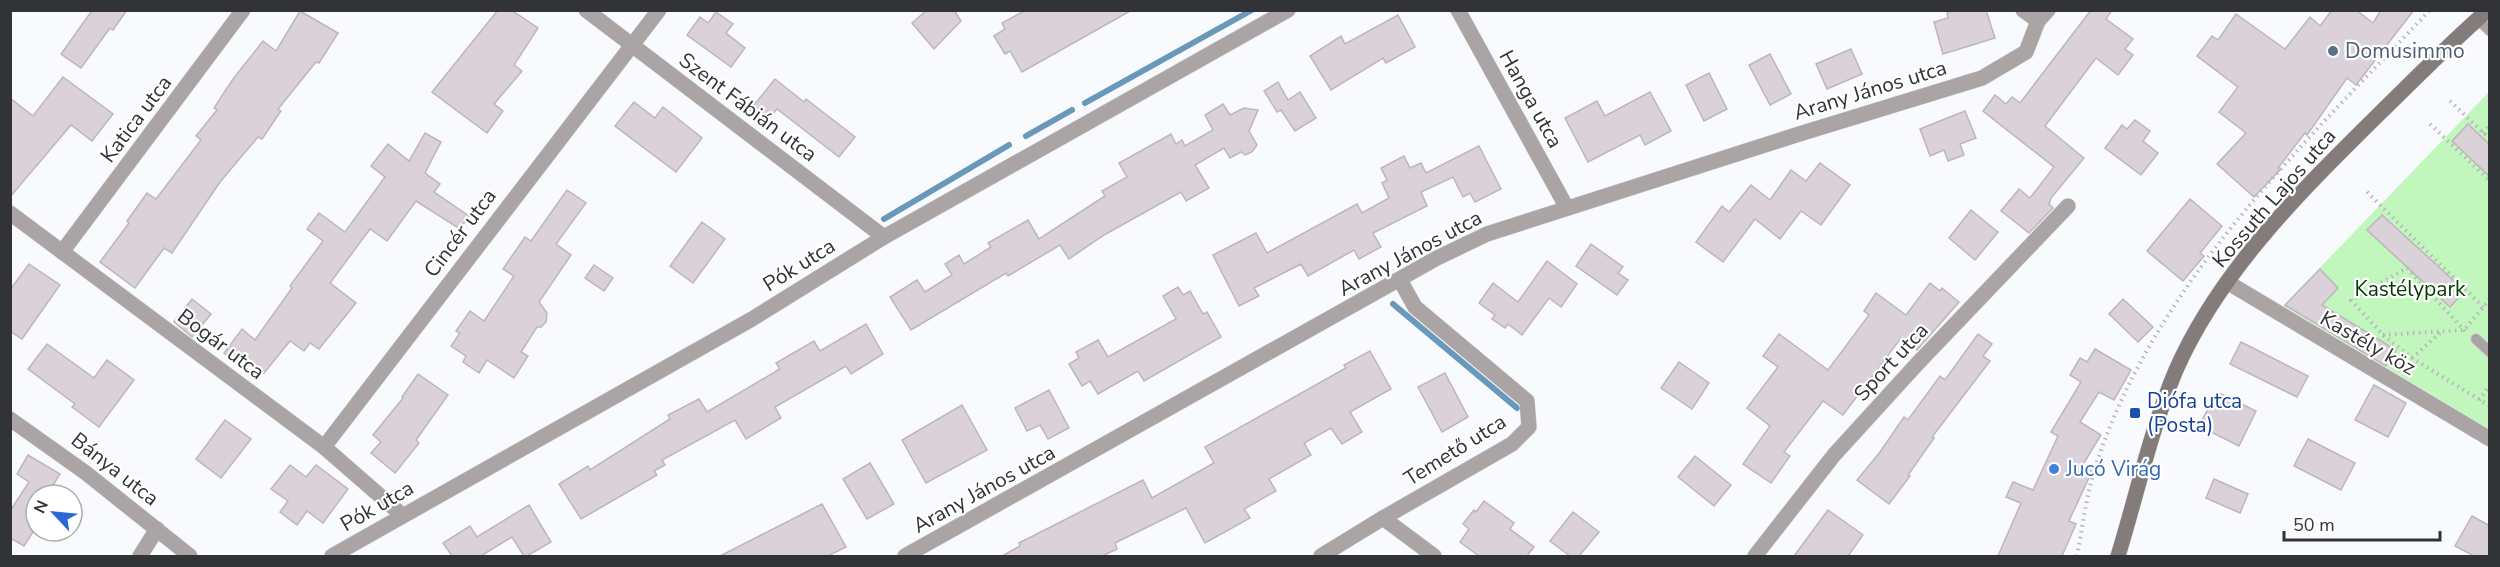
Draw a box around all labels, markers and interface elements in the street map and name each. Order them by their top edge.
place label: Domusimmo [2345,37,2465,65]
marker: Domusimmo [2326,44,2340,58]
street label: Hanga utca [1493,45,1569,153]
street label: Szent Fábián utca [673,46,823,168]
street label: Arany János utca [1790,53,1950,127]
street label: Katica utca [94,70,178,168]
street label: Kossuth Lajos utca [2206,123,2342,273]
street label: Cincér utca [417,183,503,283]
street label: Arany János utca [1333,203,1487,303]
street label: Pók utca [758,232,840,298]
park label: Kastélypark [2355,275,2466,303]
street label: Bogár utca [172,302,270,386]
street label: Kastély köz [2315,304,2421,382]
street label: Sport utca [1848,317,1934,407]
place label: Diófa utca (Posta) [2147,387,2242,439]
marker: Diófa utca (Posta) [2128,406,2142,420]
street label: Temető utca [1399,408,1511,492]
street label: Bánya utca [65,426,165,512]
street label: Arany János utca [908,438,1060,540]
place label: Jucó Virág [2065,455,2161,483]
marker: Jucó Virág [2047,462,2061,476]
street label: Pók utca [335,474,419,538]
north arrow [24,483,84,543]
text: N [29,497,54,517]
scale bar [2284,504,2440,542]
text: 50 m [2293,513,2335,537]

